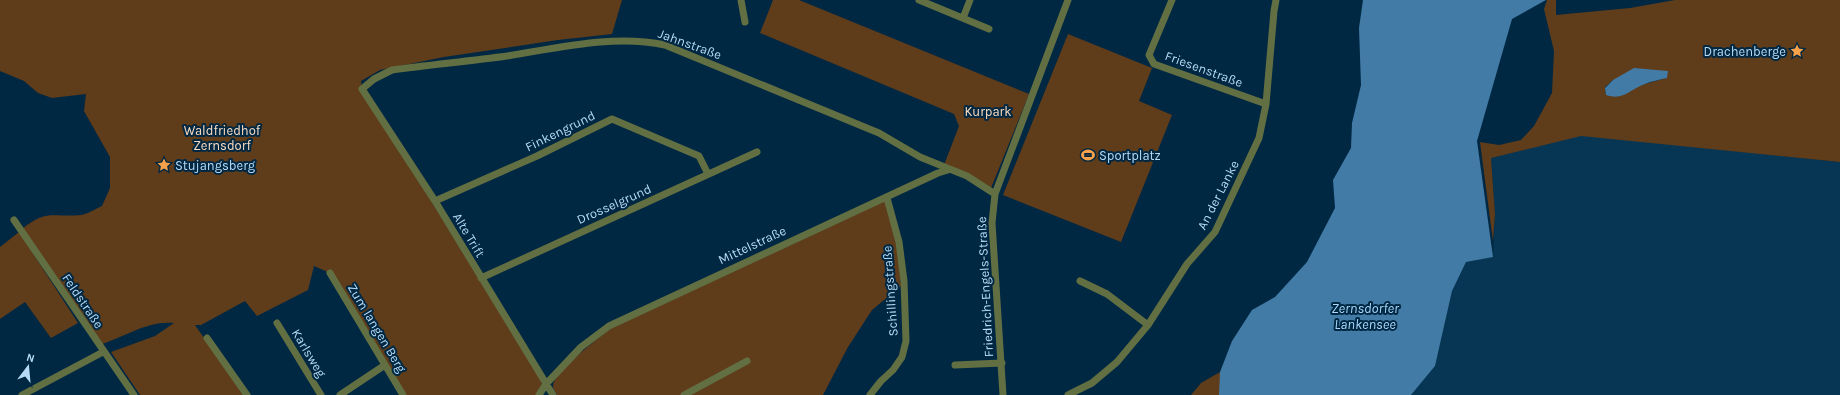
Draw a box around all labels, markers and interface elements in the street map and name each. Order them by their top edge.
street label: Jahnstraße [656,26,724,62]
place icon: Drachenberge [1789,43,1805,59]
place label: Drachenberge [1704,44,1786,59]
street label: Friesenstraße [1163,48,1245,90]
park label: Kurpark [964,104,1012,119]
street label: Finkengrund [523,108,597,154]
park label: Waldfriedhof Zernsdorf [184,123,261,153]
sports icon: Sportplatz [1080,147,1096,163]
place label: Sportplatz [1099,148,1161,163]
place icon: Stujangsberg [156,157,172,173]
place label: Stujangsberg [175,158,256,173]
street label: An der Lanke [1194,158,1242,232]
street label: Drosselgrund [574,181,654,227]
street label: Alte Trift [450,210,488,260]
street label: Friedrich-Engels-Straße [974,216,996,358]
street label: Mittelstraße [716,223,789,267]
street label: Schillingstraße [879,245,901,337]
street label: Feldstraße [59,271,107,331]
street label: Zum langen Berg [345,281,410,376]
water label: Zernsdorfer Lankensee [1331,300,1400,333]
street label: Karlsweg [289,326,330,380]
north arrow [8,347,48,387]
text: N [25,351,36,365]

